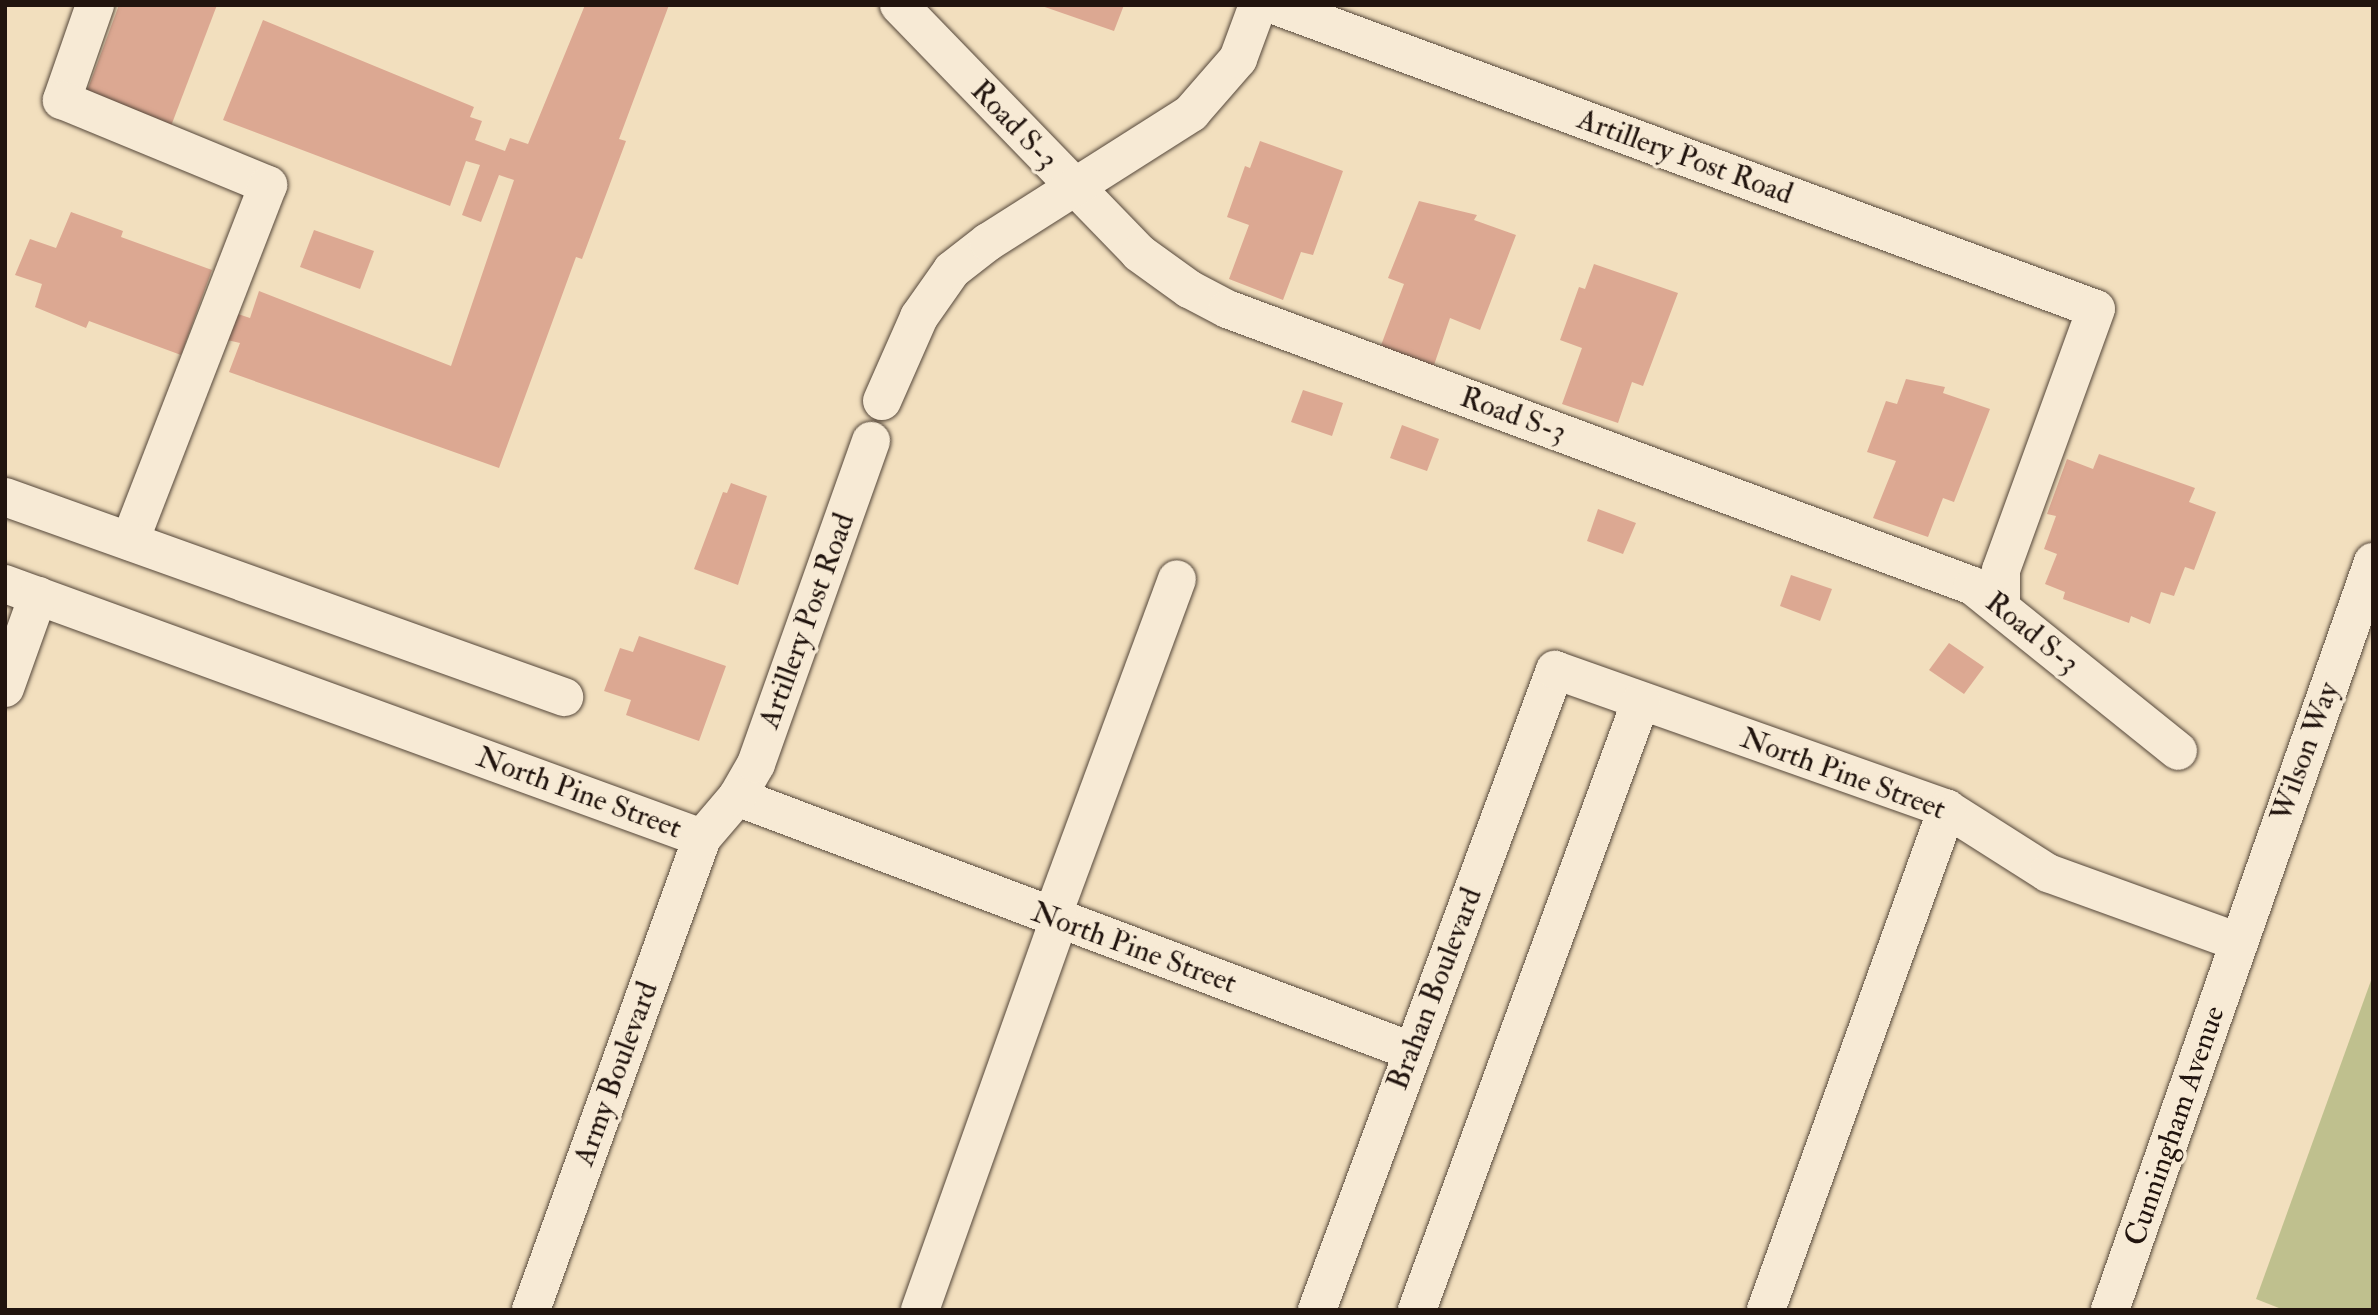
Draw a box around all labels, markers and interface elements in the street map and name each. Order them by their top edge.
street label: Road S-3 [963,73,1065,177]
street label: Artillery Post Road [1572,101,1798,213]
street label: Road S-3 [1455,379,1571,451]
street label: Artillery Post Road [751,508,863,734]
street label: Road S-3 [1978,584,2086,682]
street label: Wilson Way [2263,677,2347,827]
street label: North Pine Street [1736,720,1950,828]
street label: North Pine Street [472,739,686,847]
street label: Brahan Boulevard [1380,883,1490,1095]
street label: North Pine Street [1027,894,1241,1002]
street label: Army Boulevard [566,977,666,1171]
street label: Cunningham Avenue [2117,1002,2233,1250]

